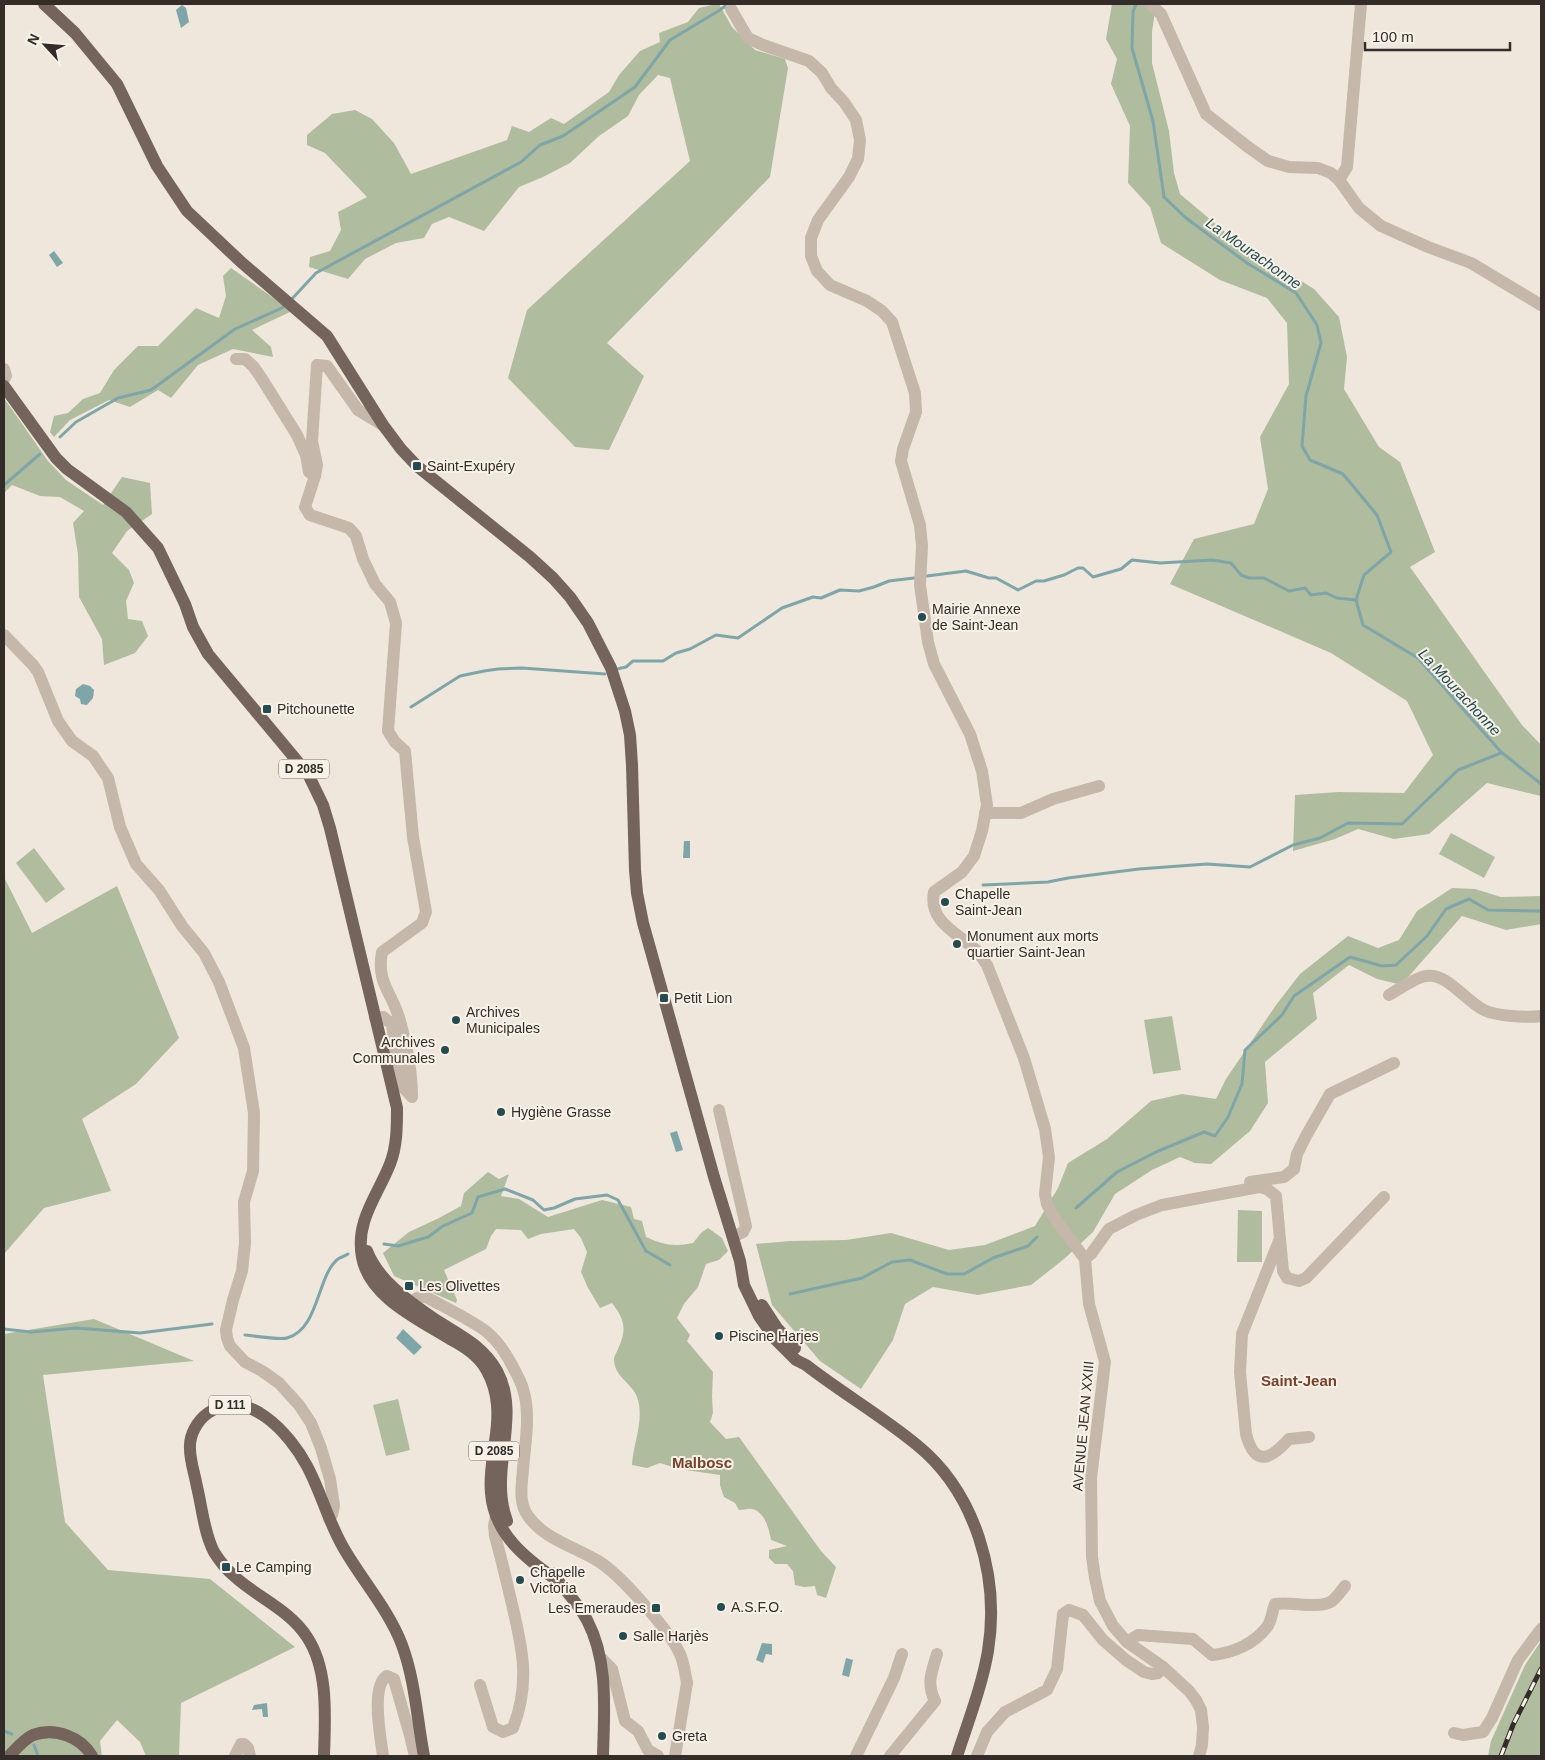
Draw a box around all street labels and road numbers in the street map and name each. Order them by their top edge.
road number: D 2085 [279,760,329,779]
street label: AVENUE JEAN XXIII [1069,1360,1097,1492]
road number: D 111 [209,1396,251,1414]
road number: D 2085 [469,1442,519,1460]

